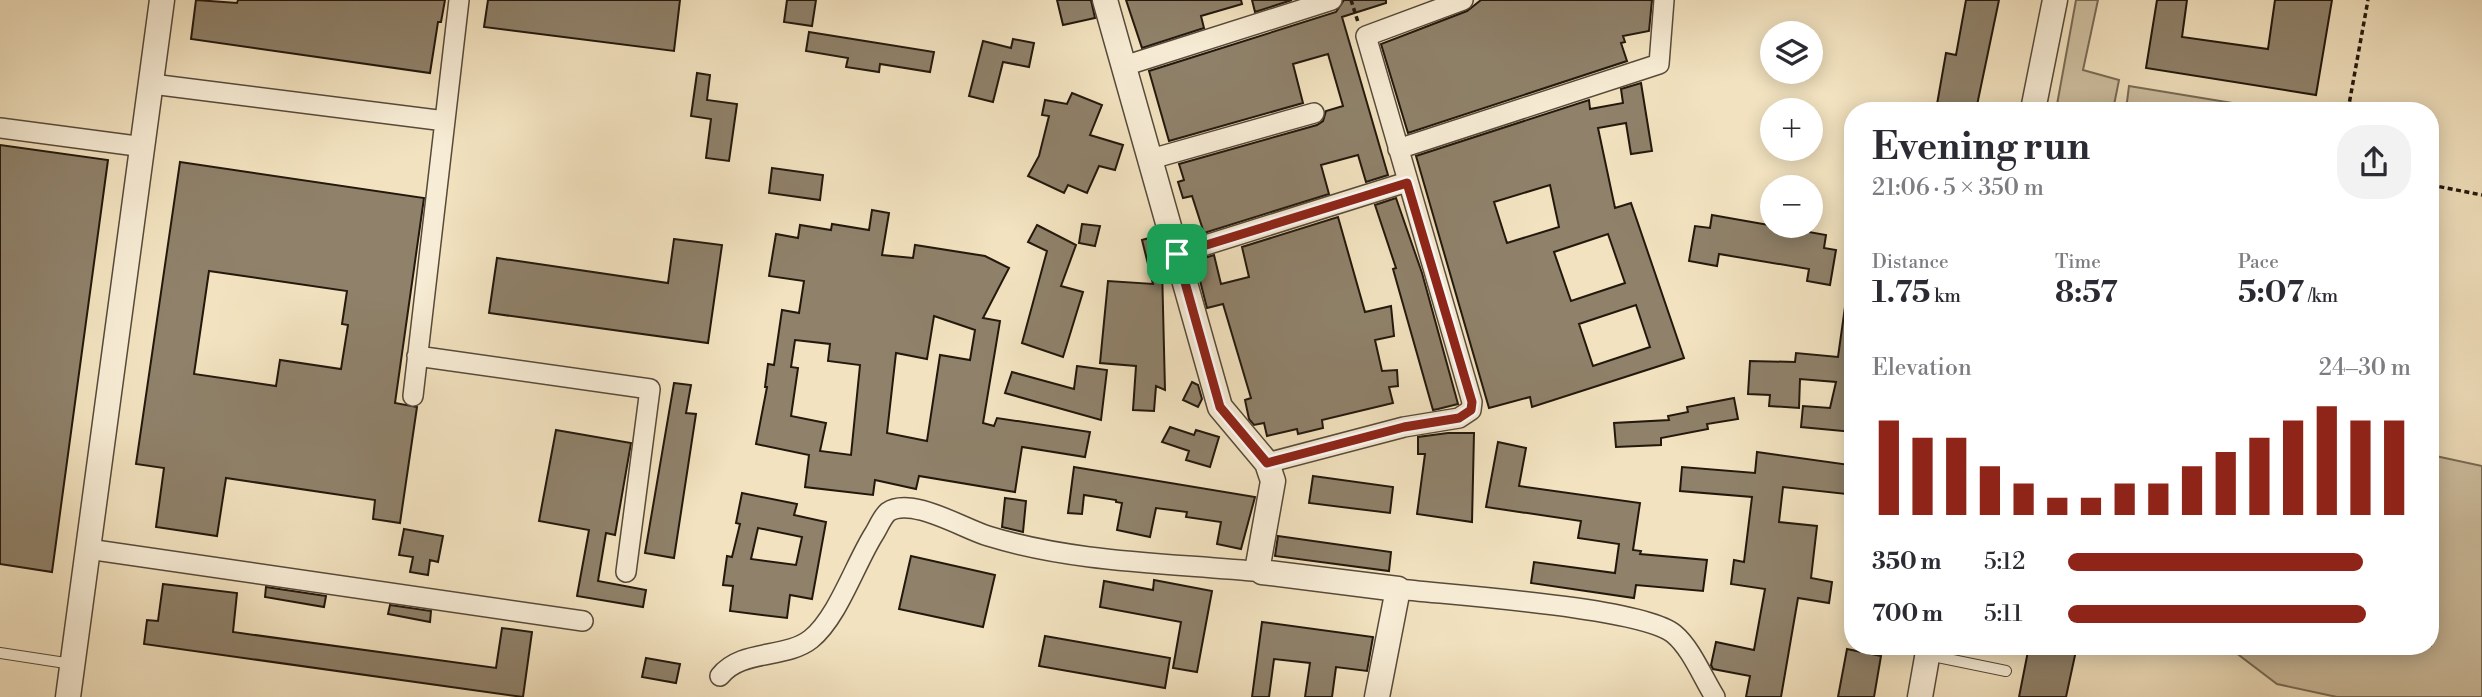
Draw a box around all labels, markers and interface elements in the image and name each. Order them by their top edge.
map controls [1760,21,1823,238]
button: layers [1760,21,1823,84]
button: + [1760,98,1823,161]
text: Evening run [1872,124,2090,171]
button: share [2337,125,2411,199]
text: 21:06 · 5 × 350 m [1872,174,2044,202]
button: − [1760,175,1823,238]
pin [1147,224,1207,284]
icon: arrive [1158,235,1196,273]
text: Distance [1872,250,1949,274]
text: Time [2055,250,2101,274]
text: Pace [2238,250,2279,274]
text: 1.75 [1872,274,1930,312]
text: 8:57 [2055,274,2118,312]
text: 5:07 [2238,274,2304,312]
text: km [1930,284,1961,308]
text: /km [2304,284,2338,308]
text: Elevation [1872,354,1972,382]
text: 24–30 m [2319,354,2411,382]
text: 350 m [1872,548,1941,576]
text: 5:12 [1984,548,2025,576]
text: 700 m [1872,600,1943,628]
text: 5:11 [1984,600,2022,628]

